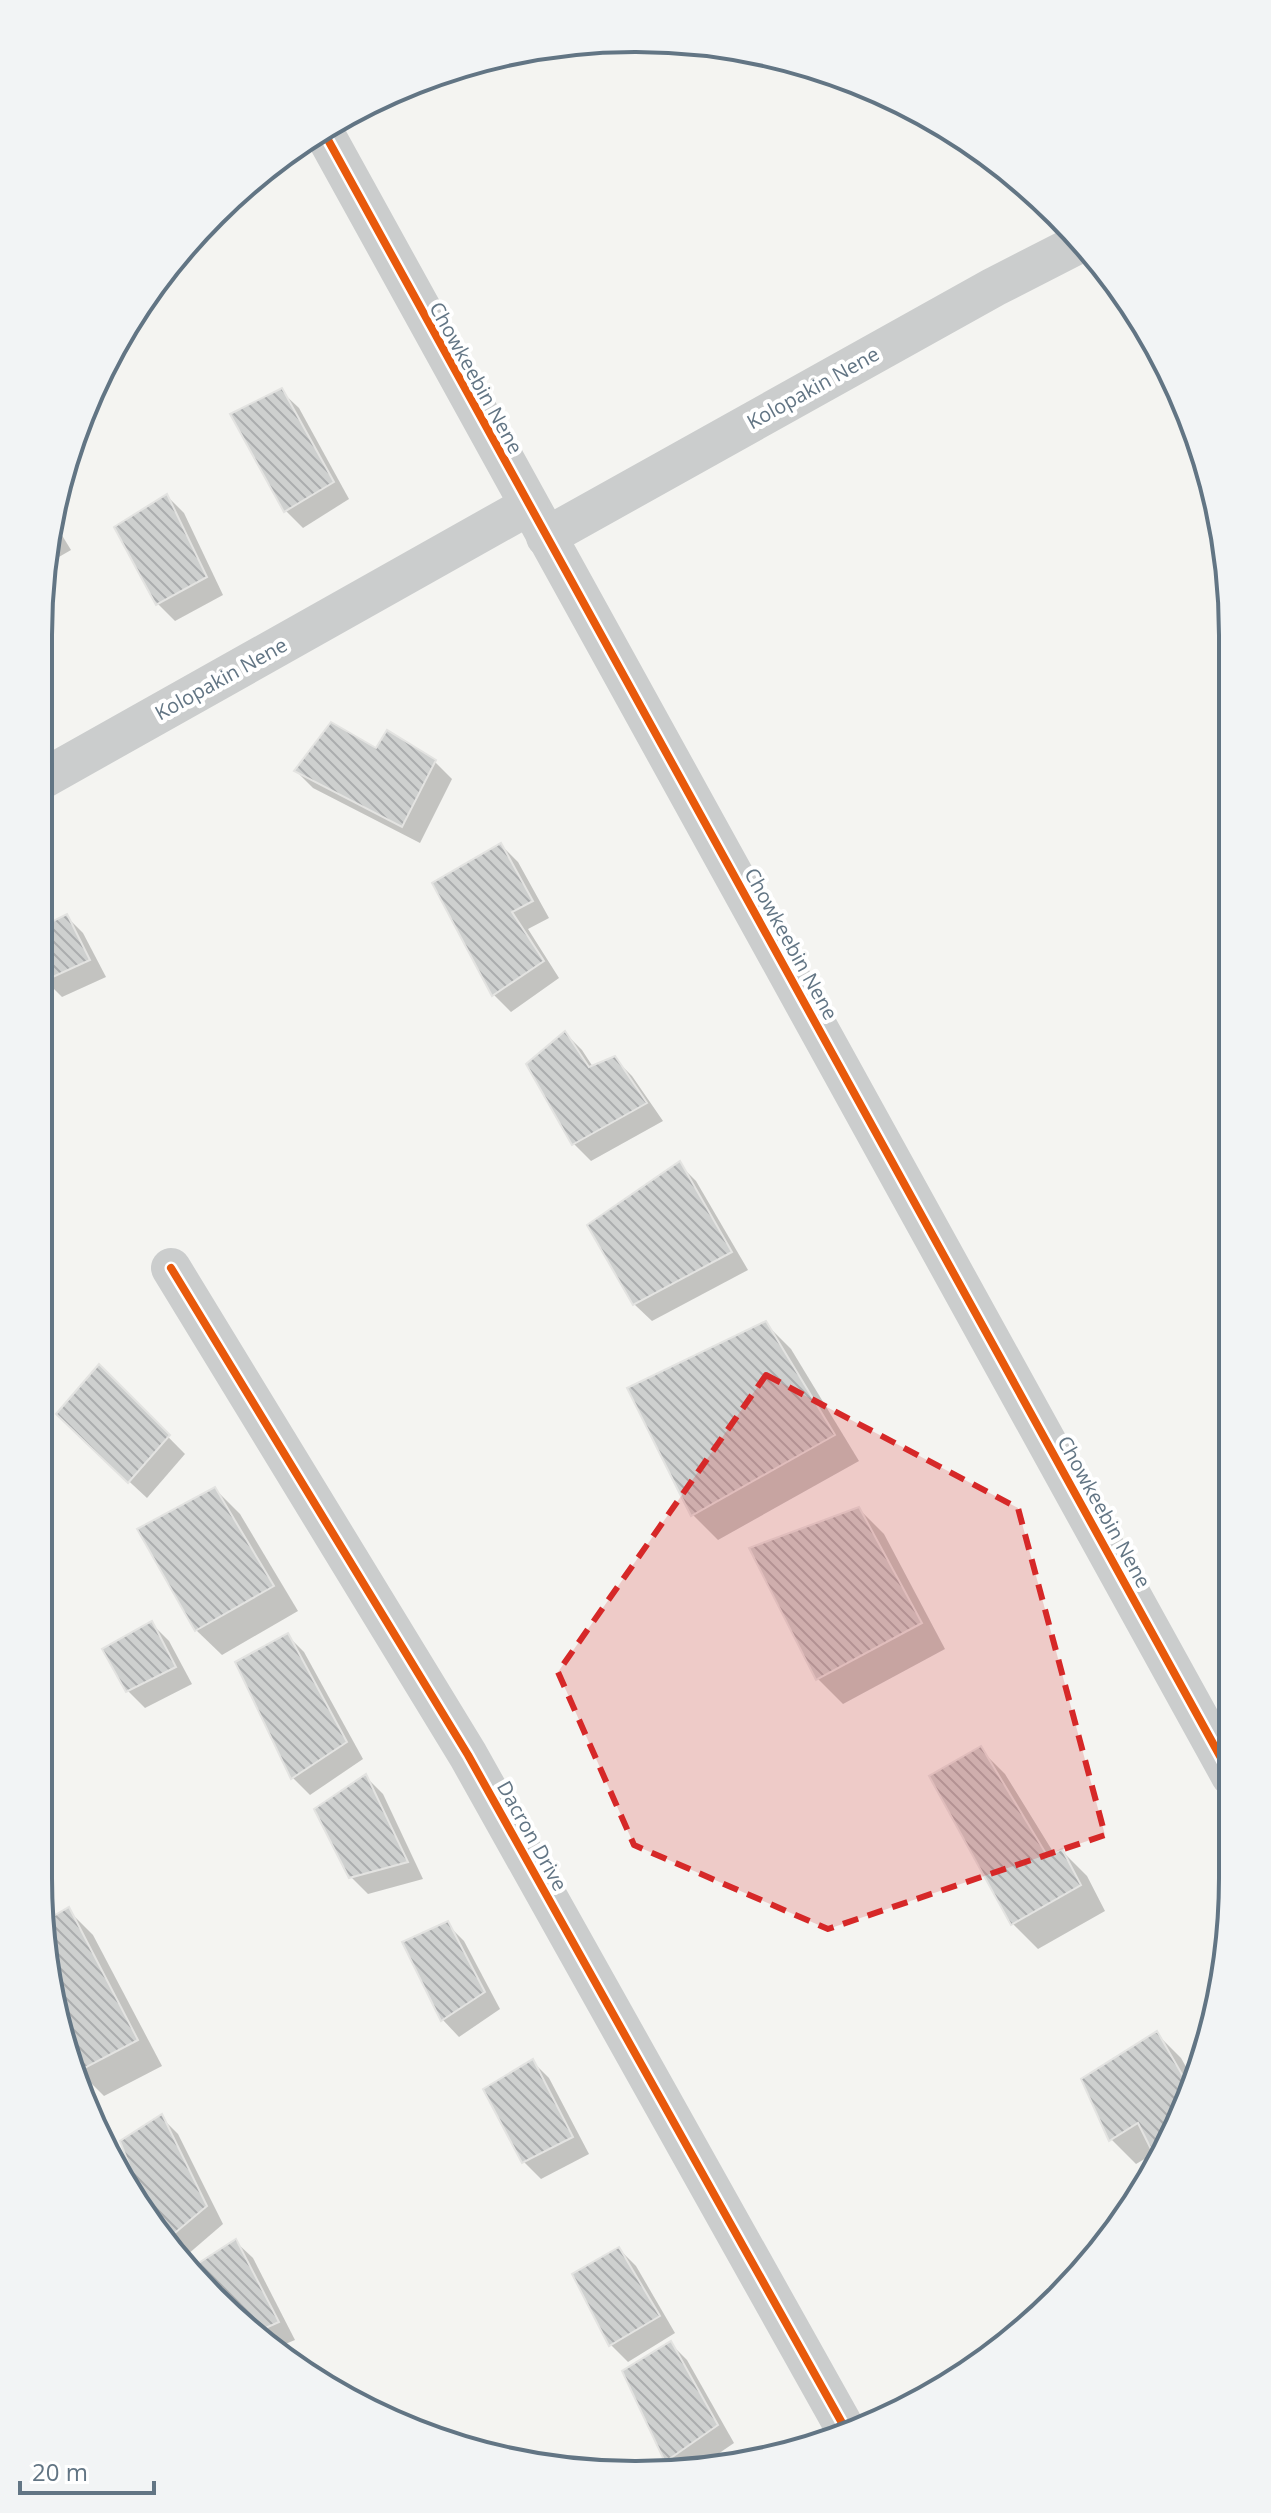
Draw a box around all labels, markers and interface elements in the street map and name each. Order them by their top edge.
street label: Chowkeebin Nene [423,297,529,459]
street label: Kolopakin Nene [742,340,884,435]
street label: Kolopakin Nene [150,631,292,726]
street label: Chowkeebin Nene [738,863,844,1025]
street label: Chowkeebin Nene [1051,1431,1157,1593]
street label: Dacron Drive [491,1776,574,1896]
scale bar [20,2445,154,2495]
text: 20 m [32,2455,88,2488]

